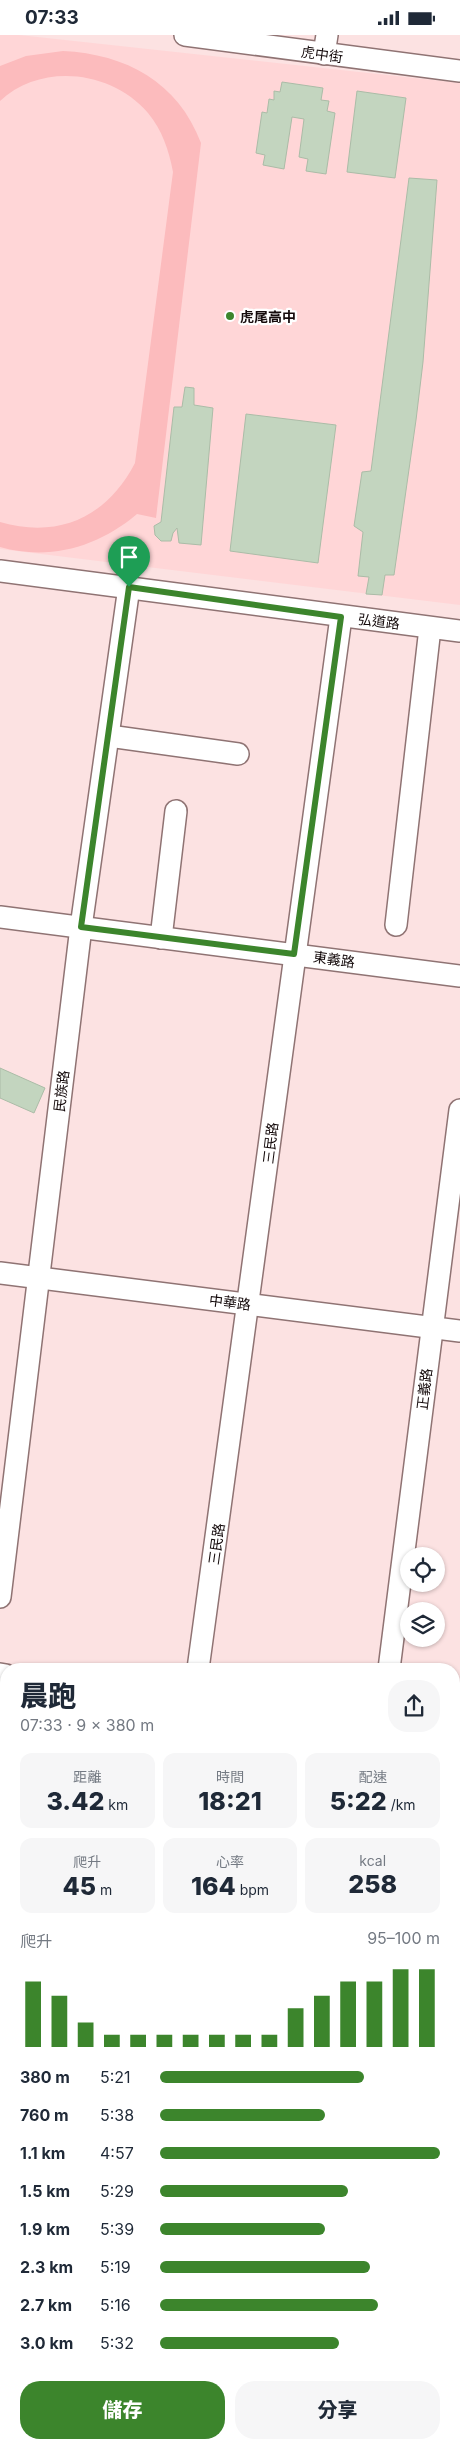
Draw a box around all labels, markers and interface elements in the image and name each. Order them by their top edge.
text: 07:33 [25,6,79,29]
street label: 虎中街 [300,43,344,65]
place label: 虎尾高中 [240,308,296,325]
marker: 虎尾高中 [224,310,236,322]
pin [108,536,150,587]
icon: arrive [115,543,143,571]
street label: 弘道路 [357,610,401,632]
street label: 東義路 [312,948,356,970]
street label: 民族路 [50,1069,72,1113]
street label: 三民路 [259,1121,281,1165]
street label: 中華路 [208,1291,252,1313]
street label: 正義路 [413,1367,435,1411]
street label: 三民路 [205,1522,227,1566]
map controls [400,1547,445,1647]
button: locate [400,1547,445,1592]
button: layers [400,1602,445,1647]
text: 晨跑 [20,1679,76,1713]
button: share [388,1680,440,1732]
text: 07:33 · 9 × 380 m [20,1715,154,1735]
text: 距離 [73,1768,101,1785]
text: 時間 [216,1768,244,1785]
text: 配速 [359,1768,387,1785]
text: 3.42 [46,1786,104,1816]
text: 18:21 [198,1786,262,1816]
text: 5:22 [330,1786,387,1816]
text: km [104,1796,128,1813]
text: /km [387,1796,416,1813]
text: kcal [359,1852,386,1869]
text: 爬升 [73,1853,101,1870]
text: 心率 [216,1853,244,1870]
text: 258 [348,1869,397,1899]
text: 45 [62,1871,96,1901]
text: 164 [191,1871,236,1901]
text: m [96,1881,112,1898]
text: bpm [236,1881,269,1898]
text: 95–100 m [367,1928,440,1948]
text: 爬升 [20,1931,52,1951]
text: 380 m [20,2067,70,2087]
text: 5:21 [100,2067,131,2087]
text: 760 m [20,2105,69,2125]
text: 5:38 [100,2105,134,2125]
text: 1.1 km [20,2143,65,2163]
text: 4:57 [100,2143,134,2163]
text: 1.5 km [20,2181,70,2201]
text: 5:29 [100,2181,134,2201]
text: 1.9 km [20,2219,70,2239]
text: 5:39 [100,2219,134,2239]
text: 2.3 km [20,2257,73,2277]
text: 5:19 [100,2257,131,2277]
text: 2.7 km [20,2295,72,2315]
text: 5:16 [100,2295,131,2315]
text: 3.0 km [20,2333,73,2353]
text: 5:32 [100,2333,134,2353]
button: 儲存 [20,2381,225,2439]
button: 分享 [235,2381,440,2439]

